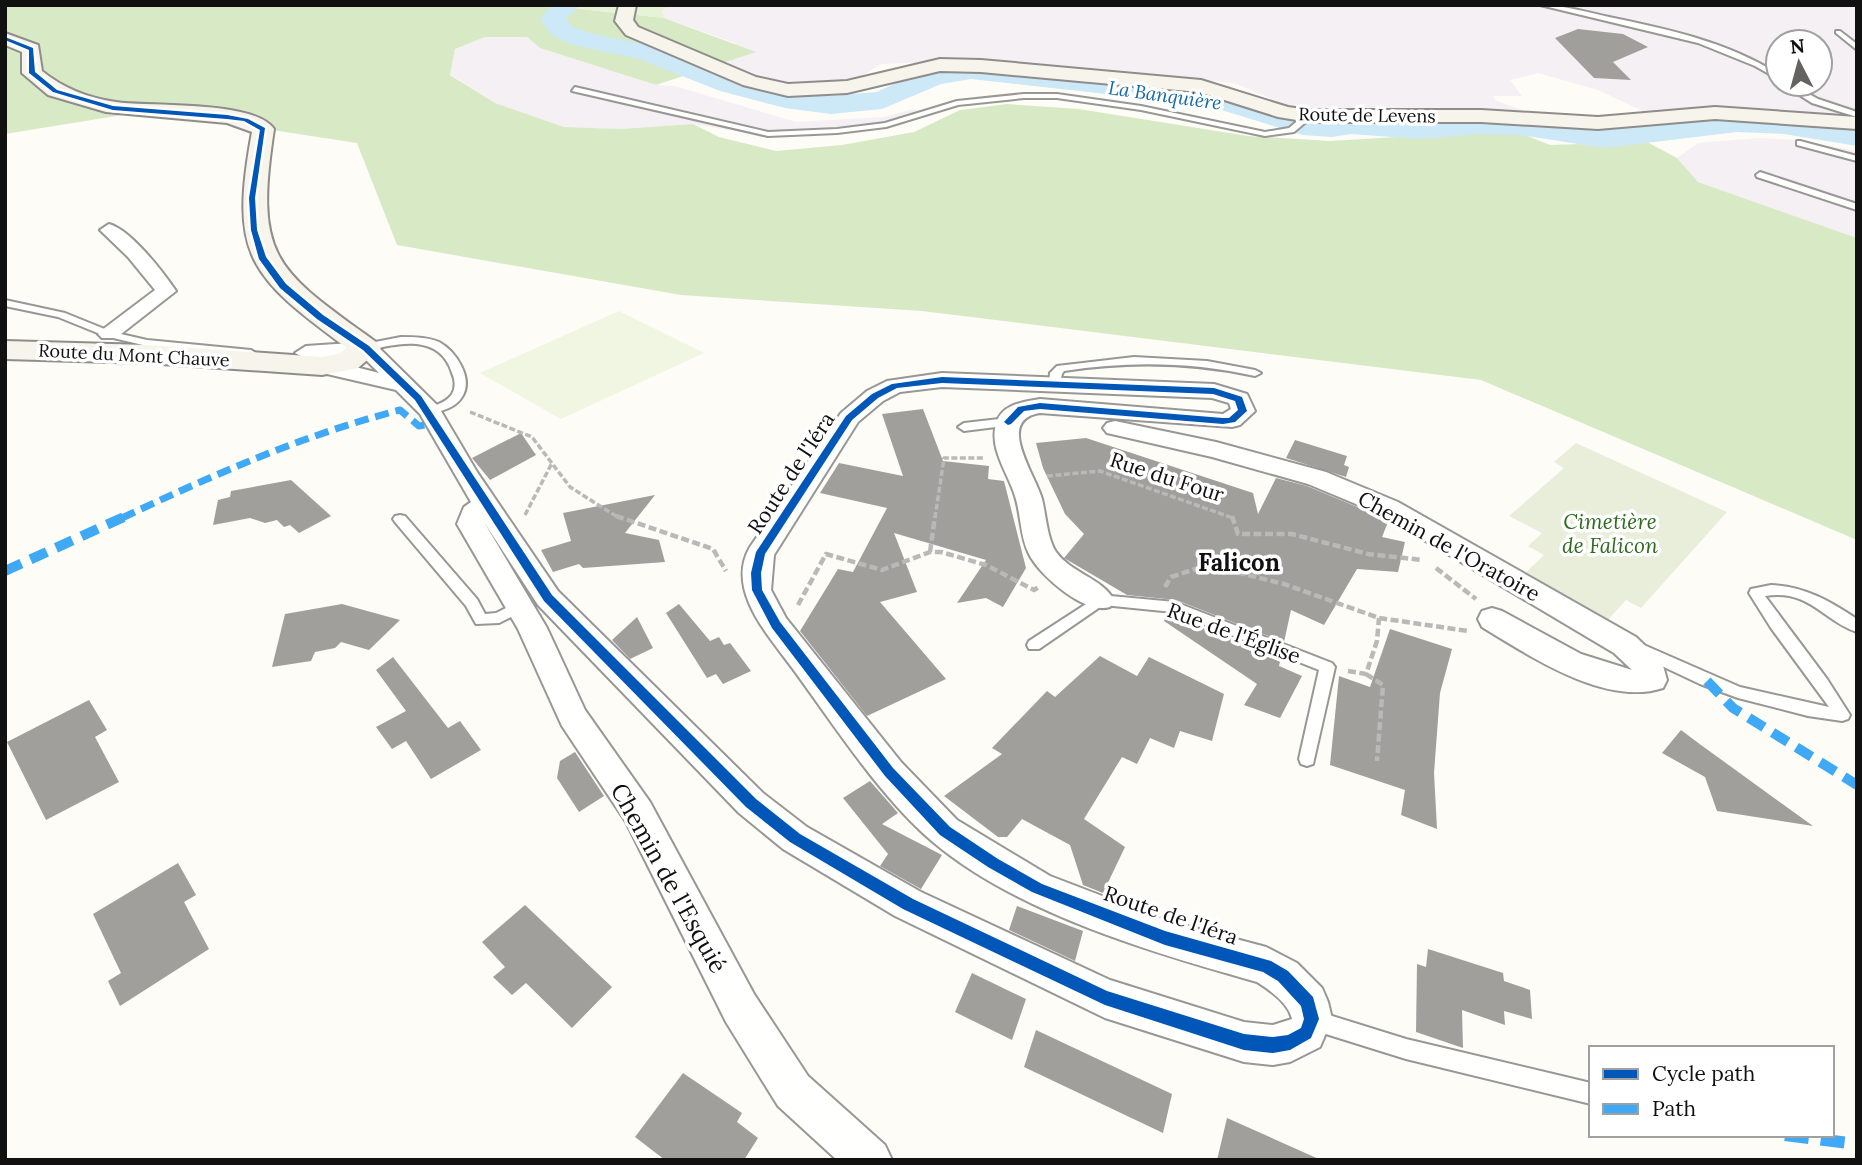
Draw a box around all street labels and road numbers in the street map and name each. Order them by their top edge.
street label: Route de Levens [1298,102,1436,128]
street label: Route du Mont Chauve [38,339,230,372]
street label: Route de l'Iéra [742,407,841,539]
street label: Rue du Four [1107,446,1227,508]
street label: Chemin de l'Oratoire [1353,485,1545,607]
street label: Rue de l'Église [1164,596,1304,670]
street label: Chemin de l'Esquié [604,778,734,978]
street label: Route de l'Iéra [1100,879,1242,951]

